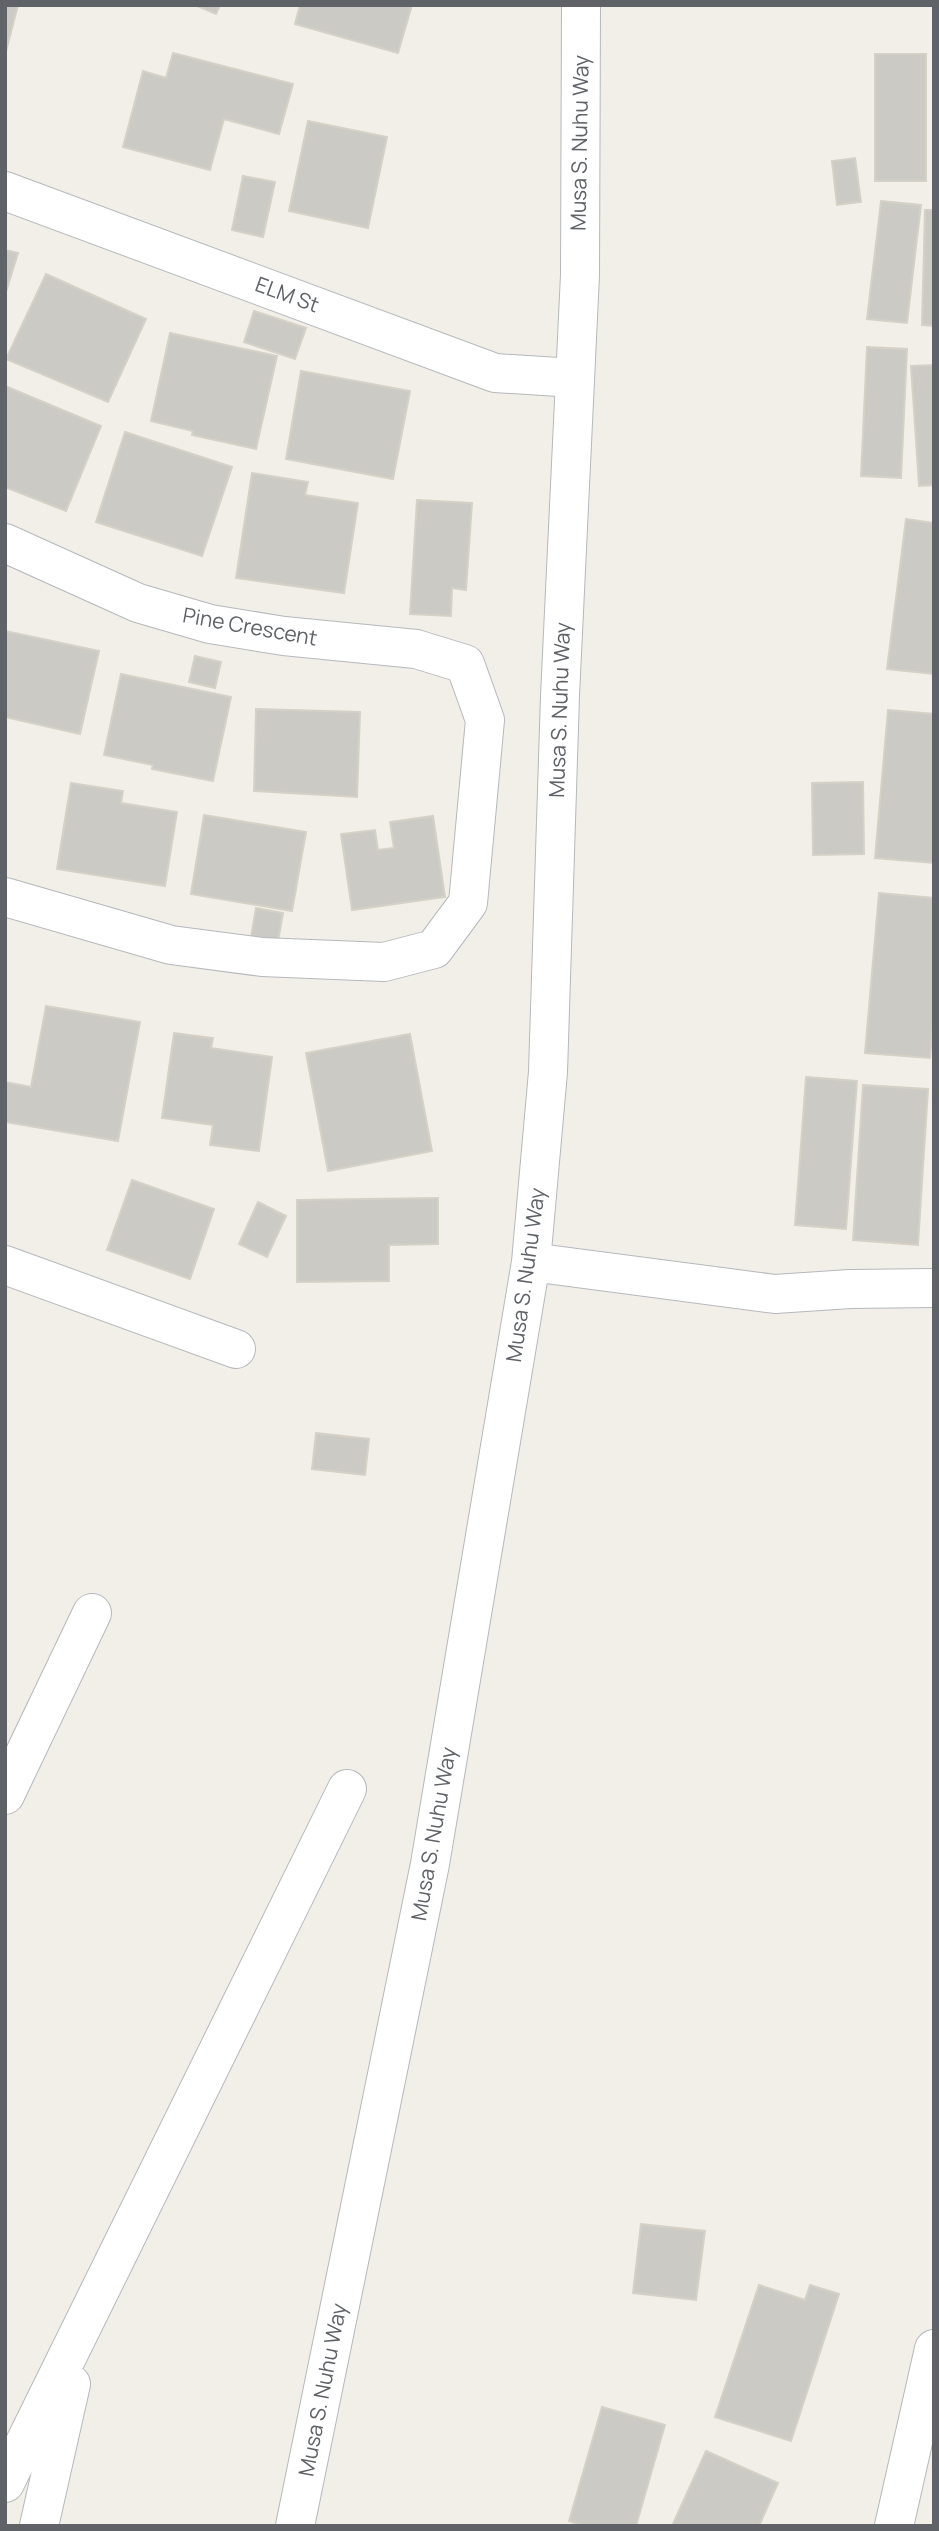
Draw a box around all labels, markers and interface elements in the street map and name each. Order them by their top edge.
street label: Musa S. Nuhu Way [563,55,595,231]
street label: ELM St [252,270,323,318]
street label: Pine Crescent [181,600,320,652]
street label: Musa S. Nuhu Way [542,622,576,798]
street label: Musa S. Nuhu Way [499,1186,551,1364]
street label: Musa S. Nuhu Way [404,1745,462,1923]
street label: Musa S. Nuhu Way [292,2301,353,2479]

